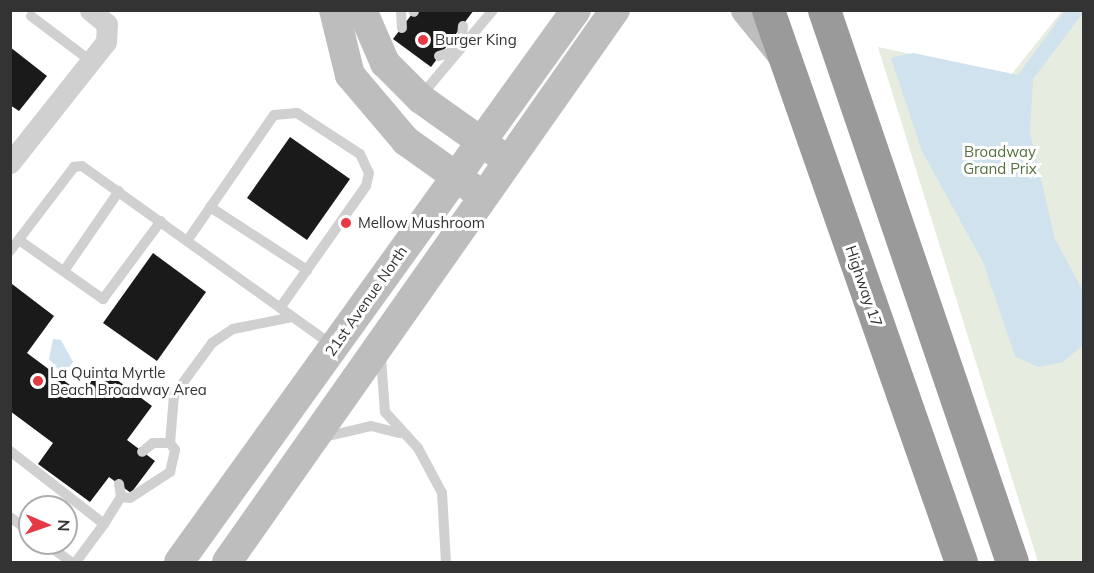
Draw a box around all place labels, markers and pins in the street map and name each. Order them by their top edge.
place label: Burger King [435,31,517,49]
marker: Burger King [416,33,430,47]
place label: Mellow Mushroom [358,214,485,232]
marker: Mellow Mushroom [339,216,353,230]
place label: La Quinta Myrtle Beach Broadway Area [50,363,207,398]
marker: La Quinta Myrtle Beach Broadway Area [31,374,45,388]

